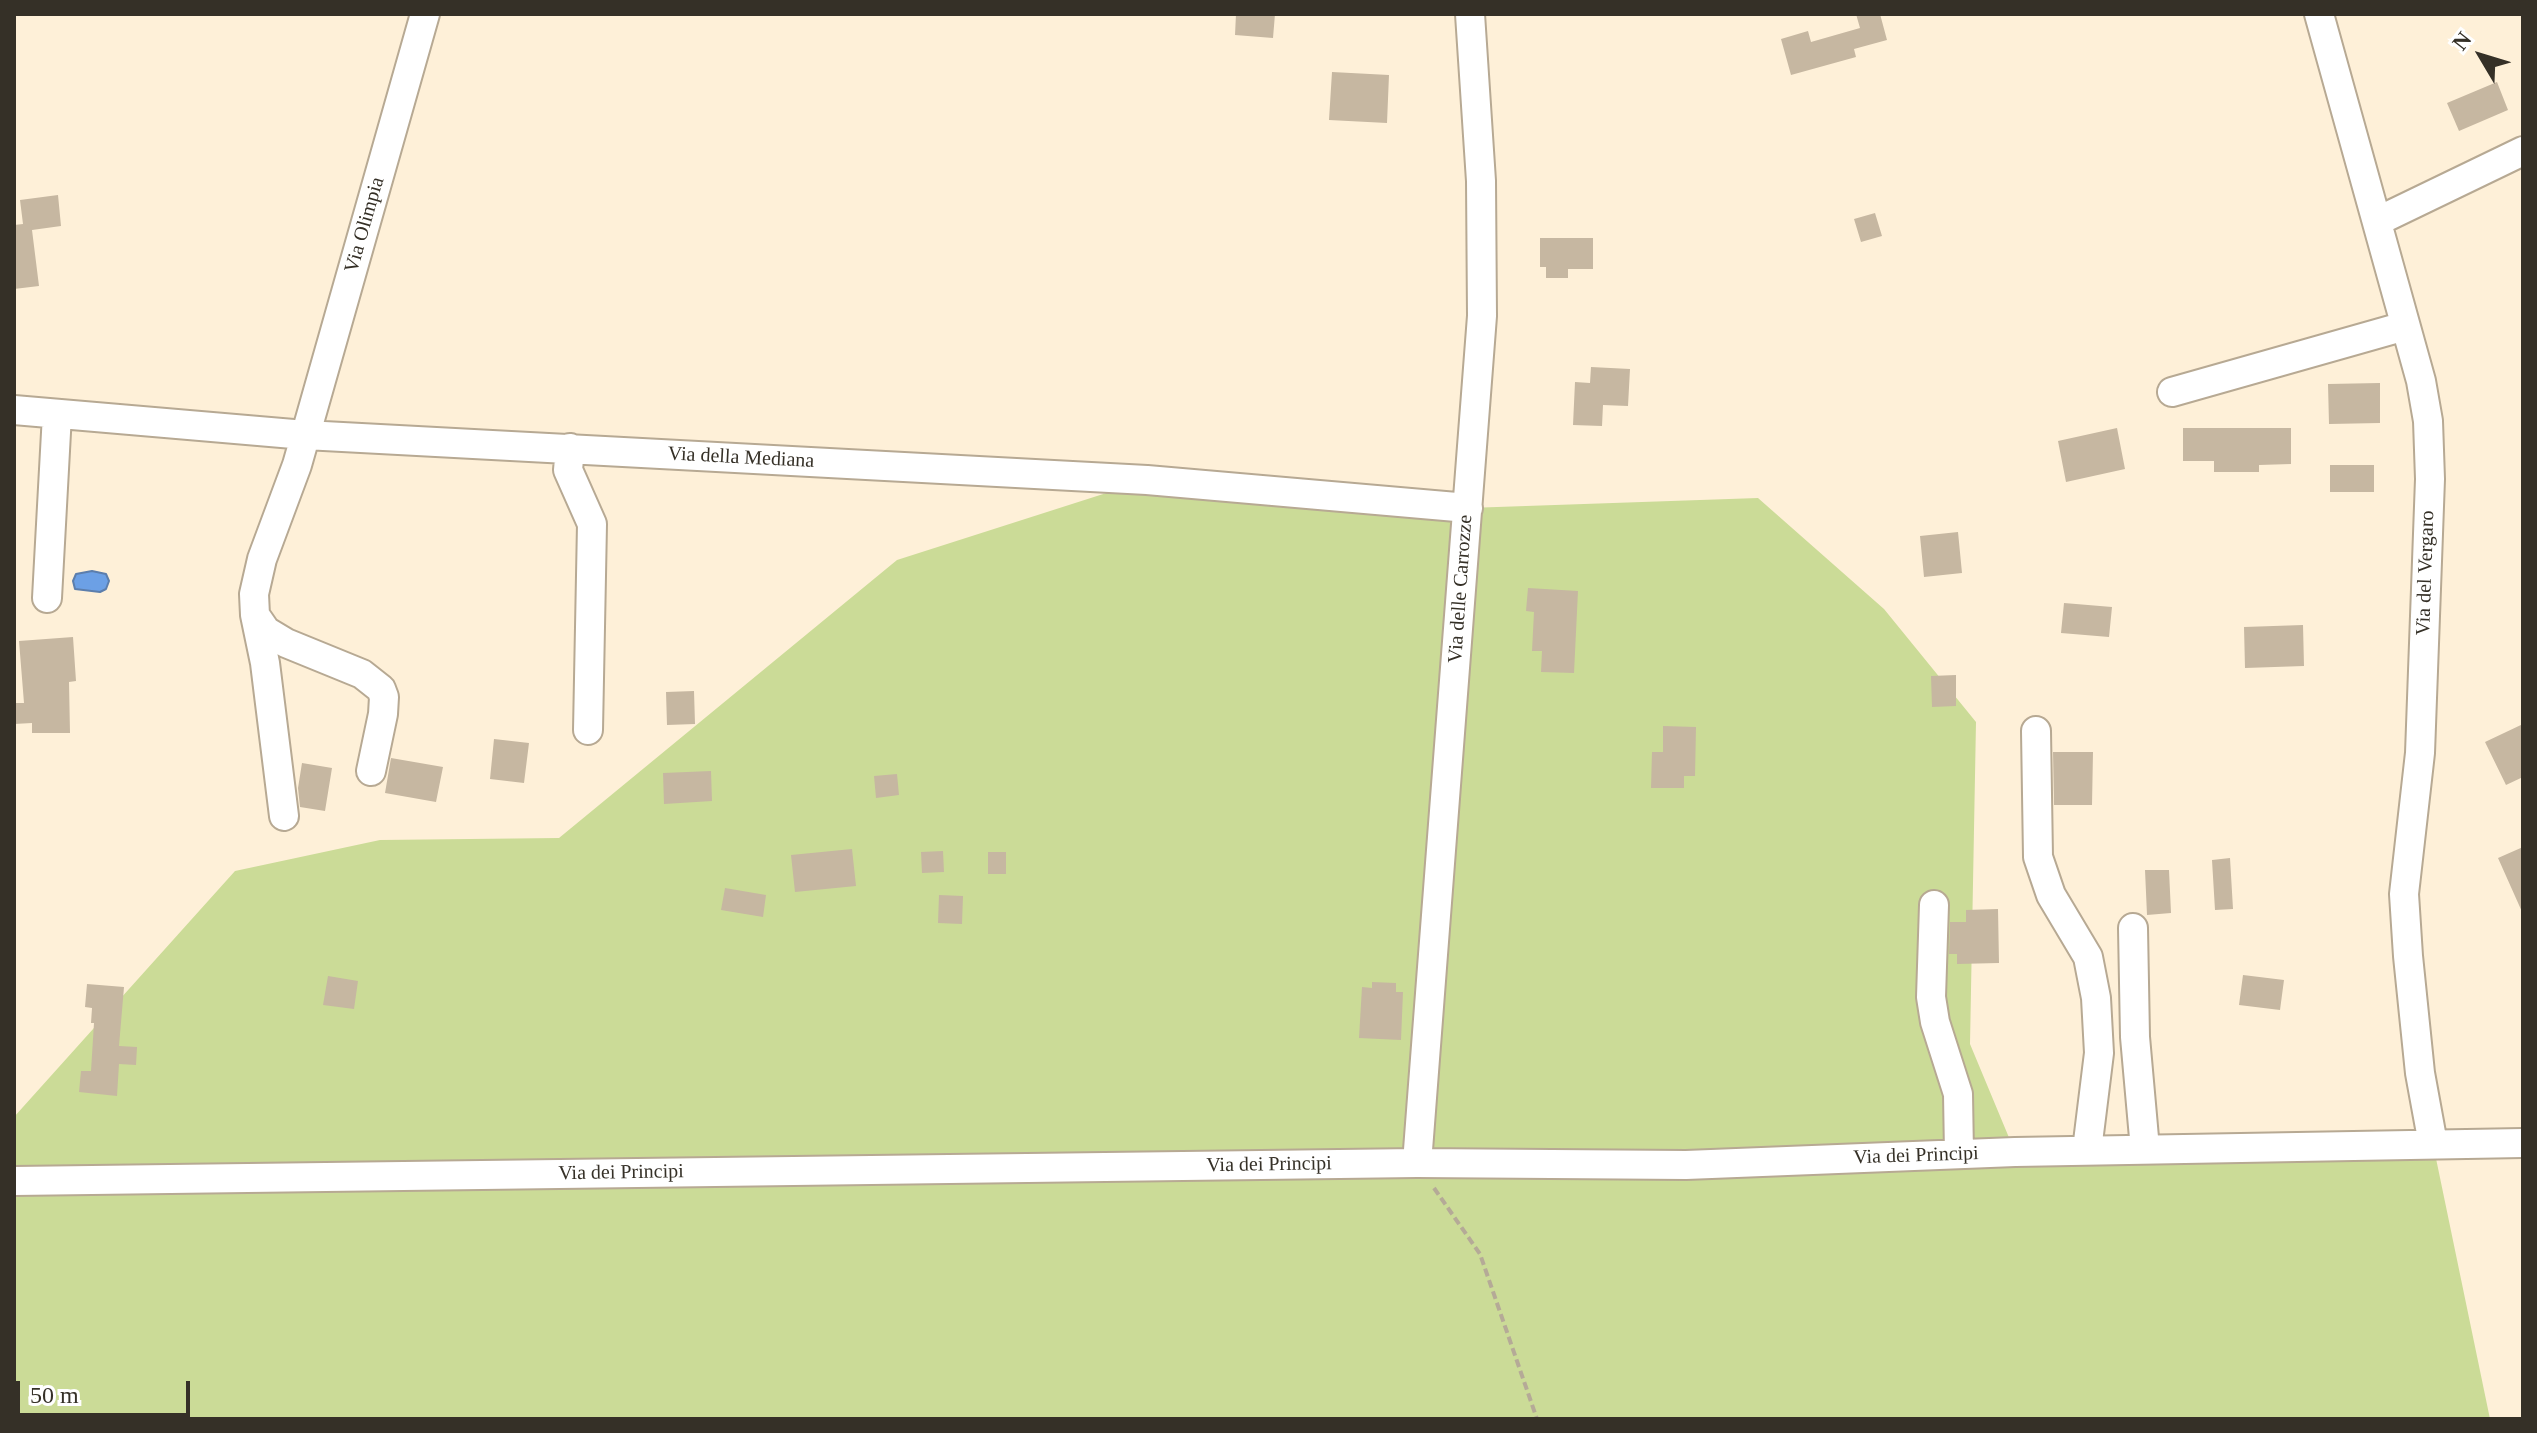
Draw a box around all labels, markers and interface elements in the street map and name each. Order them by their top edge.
north arrow [2441,16,2521,96]
text: N [2447,27,2476,55]
street label: Via Olimpia [340,174,390,276]
street label: Via della Mediana [667,442,815,474]
street label: Via del Vergaro [2412,510,2440,636]
street label: Via delle Carrozze [1444,514,1478,664]
street label: Via dei Principi [1853,1142,1979,1170]
street label: Via dei Principi [1206,1152,1332,1178]
street label: Via dei Principi [558,1160,684,1186]
scale bar [20,1365,194,1415]
text: 50 m [30,1382,79,1408]

